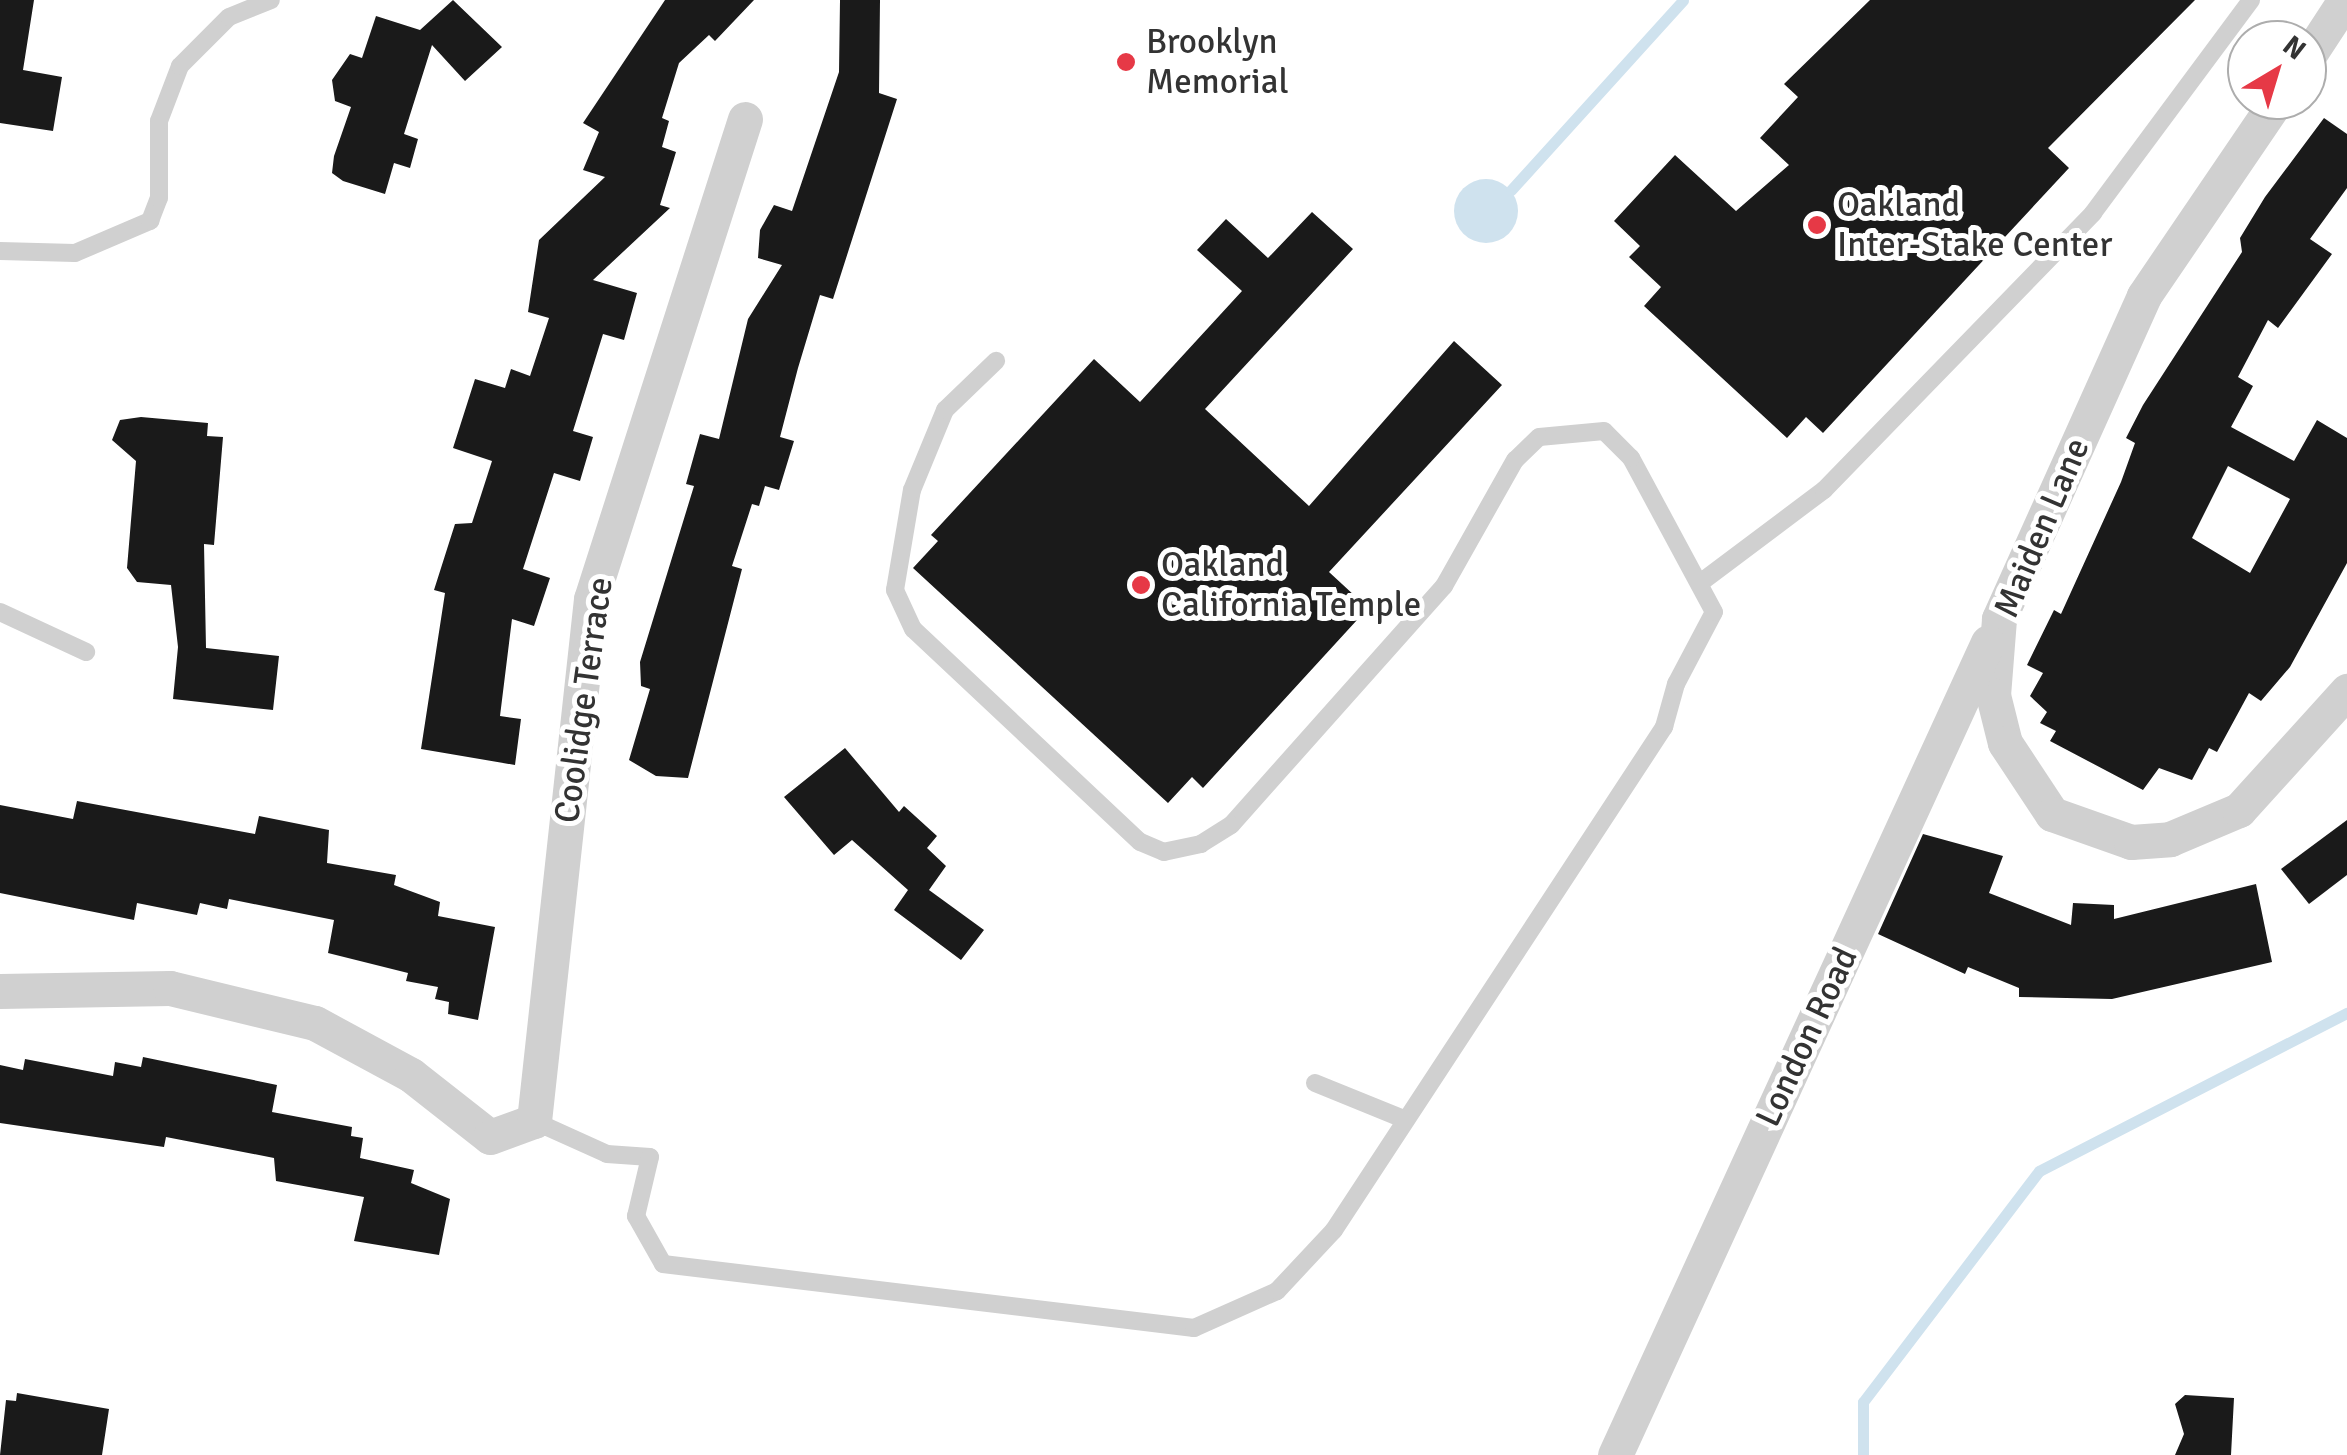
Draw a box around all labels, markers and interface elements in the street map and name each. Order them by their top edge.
north arrow [2227,20,2327,120]
place label: Brooklyn Memorial [1146,21,1289,103]
text: N [2276,29,2312,67]
marker: Brooklyn Memorial [1115,51,1137,73]
place label: Oakland Inter-Stake Center [1837,184,2112,266]
marker: Oakland Inter-Stake Center [1806,214,1828,236]
street label: Maiden Lane [1985,432,2099,624]
place label: Oakland California Temple [1161,544,1421,626]
street label: Coolidge Terrace [546,574,622,826]
marker: Oakland California Temple [1130,574,1152,596]
street label: London Road [1747,941,1867,1133]

